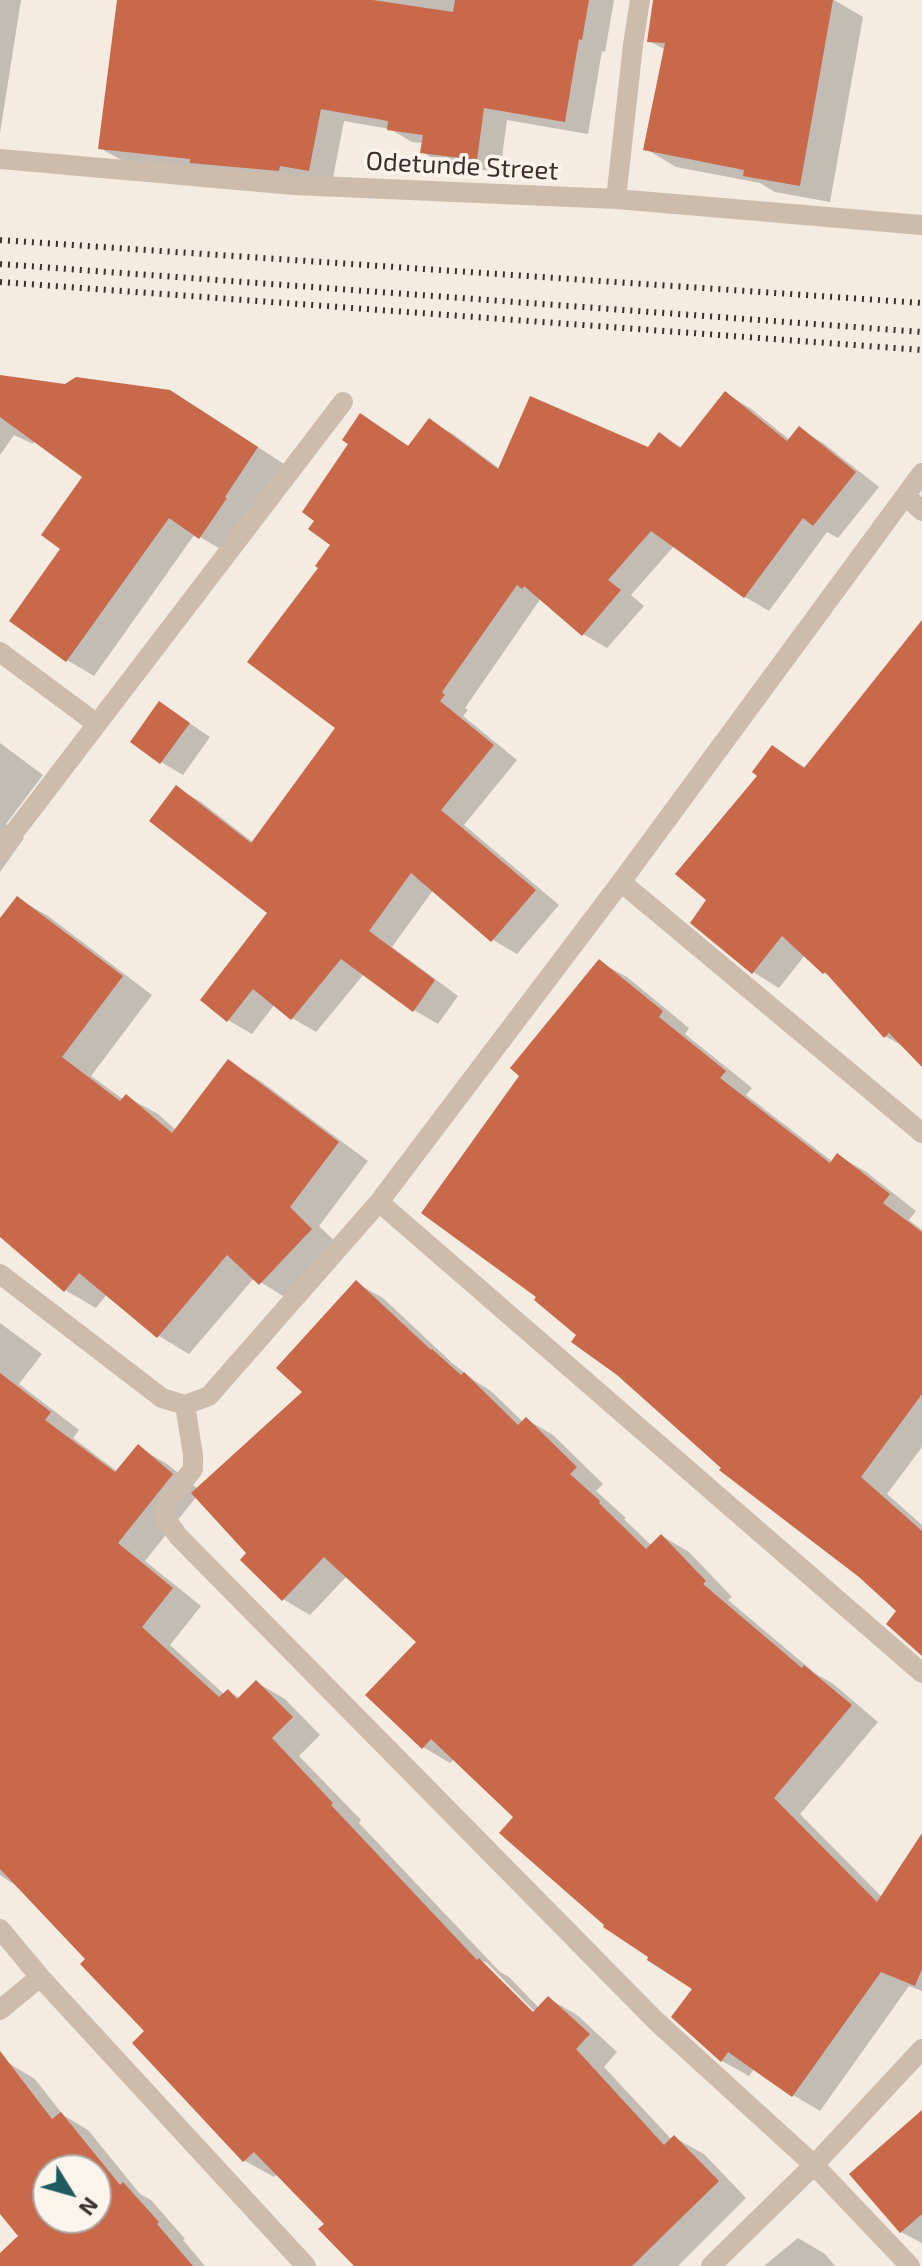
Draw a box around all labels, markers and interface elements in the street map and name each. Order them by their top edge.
street label: Odetunde Street [365,145,559,187]
north arrow [32,2154,112,2234]
text: N [74,2193,105,2221]

